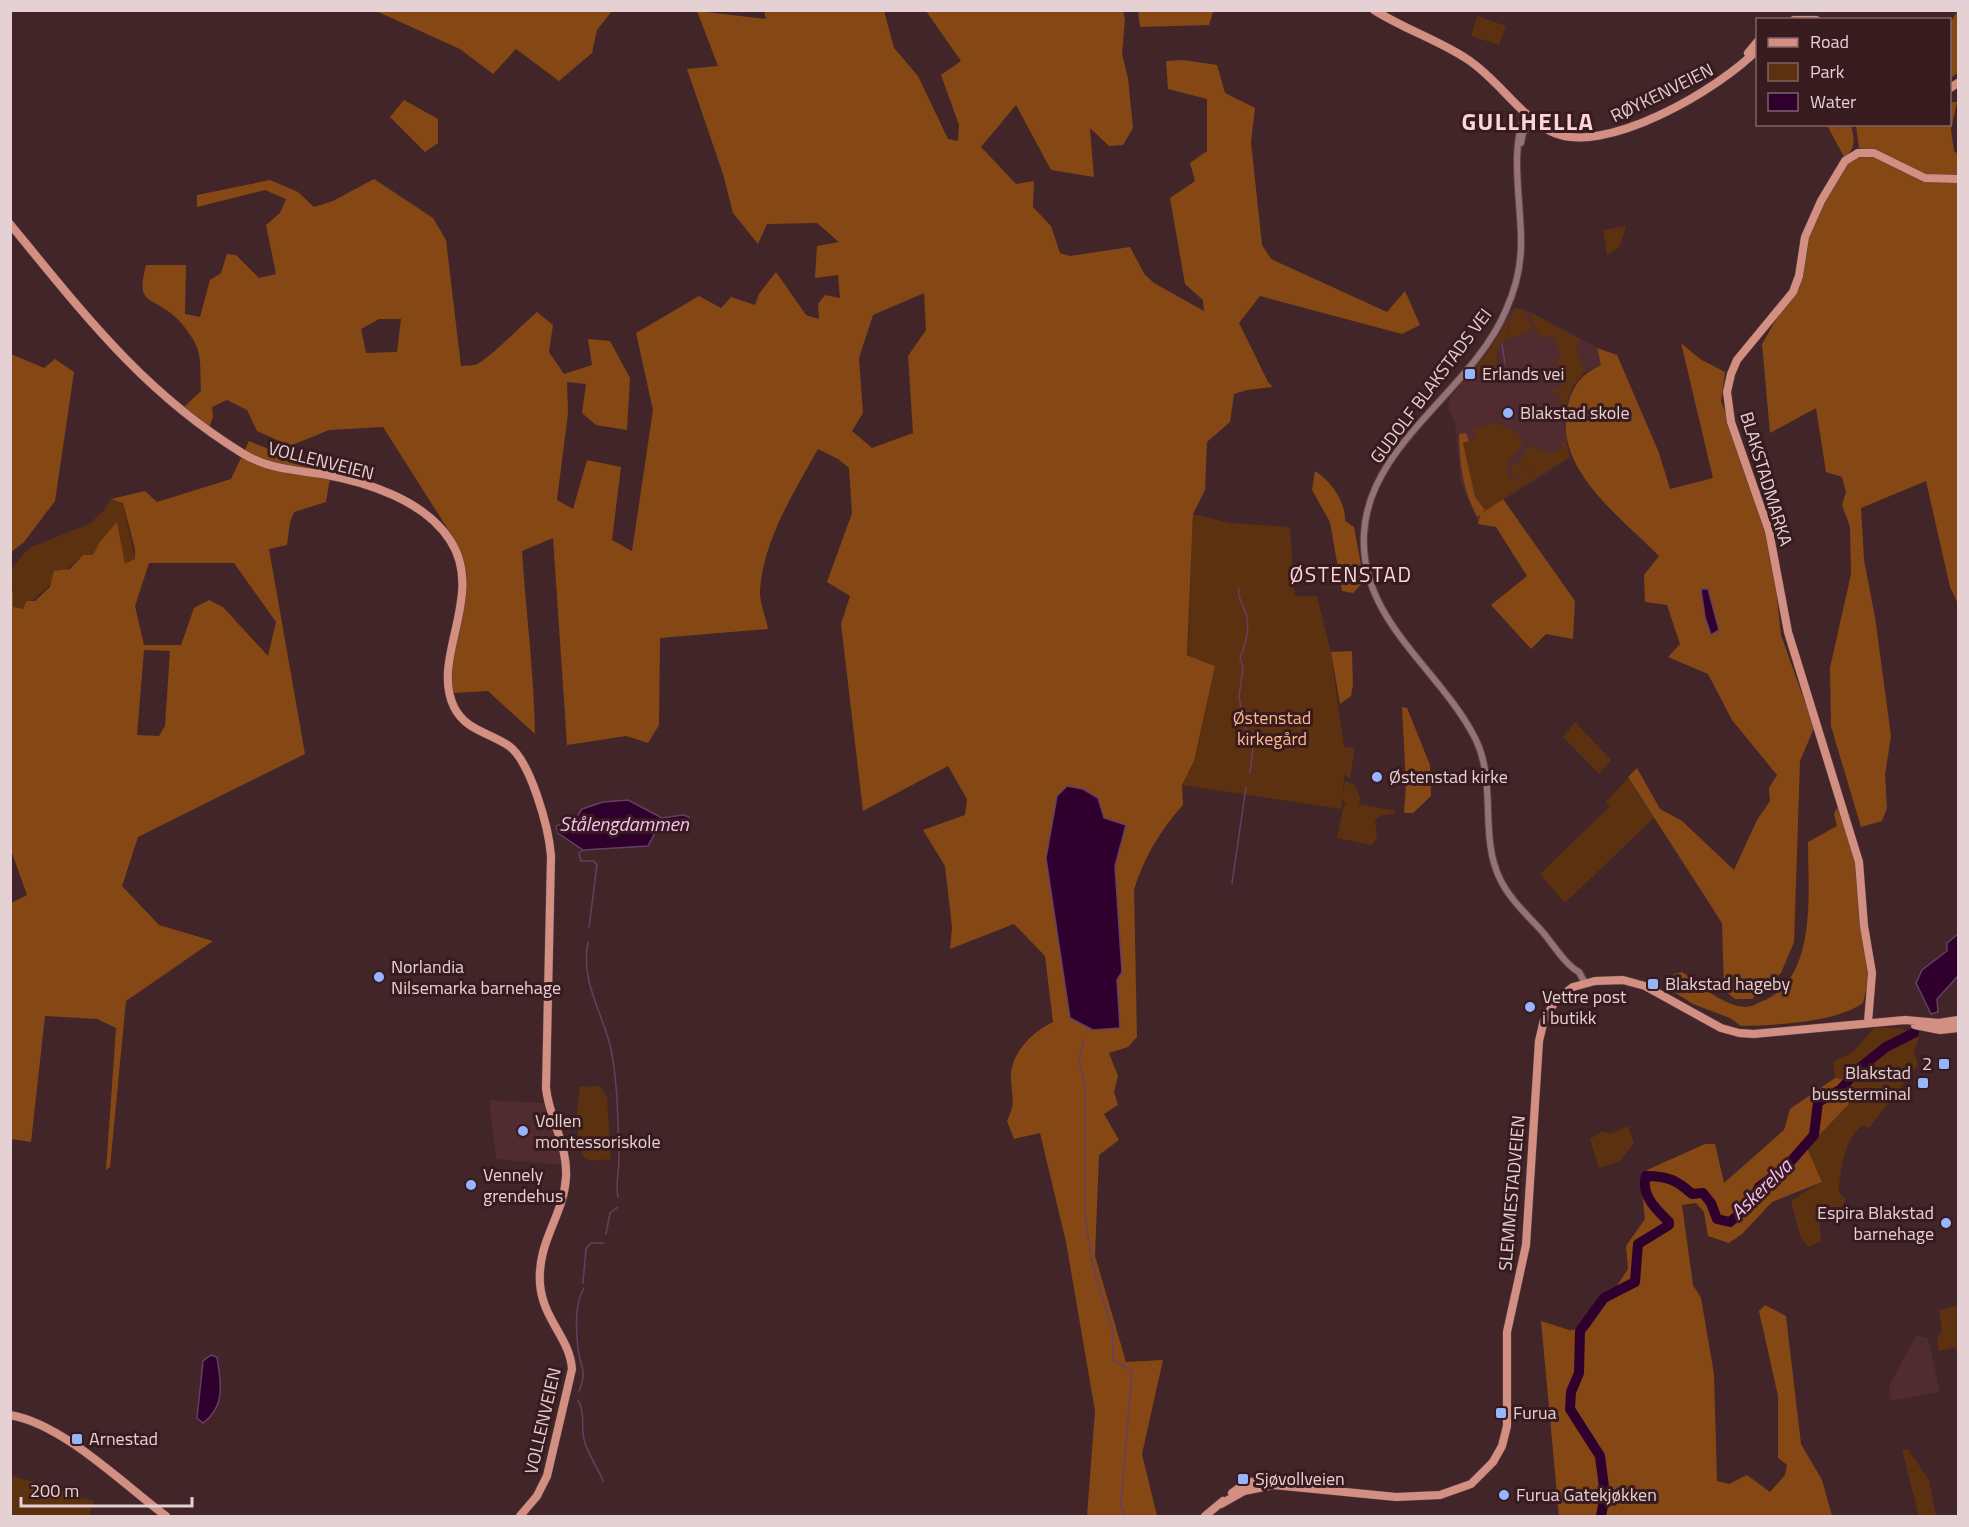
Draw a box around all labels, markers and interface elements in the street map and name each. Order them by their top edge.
legend [1756,18,1951,126]
text: Road [1810,28,1849,55]
street label: RØYKENVEIEN [1606,56,1718,129]
text: Park [1810,58,1845,85]
text: Water [1810,88,1856,115]
district label: GULLHELLA [1461,103,1595,139]
street label: GUDOLF BLAKSTADS VEI [1363,302,1498,469]
place label: Erlands vei [1482,360,1564,387]
marker: Erlands vei [1463,367,1477,381]
place label: Blakstad skole [1520,399,1630,426]
marker: Blakstad skole [1501,406,1515,420]
street label: BLAKSTADMARKA [1733,408,1800,550]
street label: VOLLENVEIEN [265,434,377,487]
district label: ØSTENSTAD [1289,558,1413,590]
park label: Østenstad kirkegård [1233,704,1311,752]
place label: Østenstad kirke [1389,763,1508,790]
marker: Østenstad kirke [1370,770,1384,784]
water label: Stålengdammen [559,808,690,839]
place label: Norlandia Nilsemarka barnehage [391,953,561,1001]
marker: Norlandia Nilsemarka barnehage [372,970,386,984]
place label: Blakstad hageby [1665,970,1790,997]
marker: Blakstad hageby [1646,977,1660,991]
place label: Vettre post i butikk [1542,983,1627,1031]
marker: Vettre post i butikk [1523,1000,1537,1014]
place label: 2 [1922,1050,1932,1077]
marker: 2 [1937,1057,1951,1071]
place label: Blakstad bussterminal [1812,1059,1911,1107]
marker: Blakstad bussterminal [1916,1076,1930,1090]
place label: Vollen montessoriskole [535,1107,661,1155]
street label: SLEMMESTADVEIEN [1491,1114,1532,1272]
marker: Vollen montessoriskole [516,1124,530,1138]
water label: Askerelva [1723,1150,1799,1226]
place label: Vennely grendehus [483,1161,563,1209]
marker: Vennely grendehus [464,1178,478,1192]
place label: Espira Blakstad barnehage [1817,1199,1934,1247]
marker: Espira Blakstad barnehage [1939,1216,1953,1230]
street label: VOLLENVEIEN [517,1365,568,1477]
place label: Furua [1513,1399,1557,1426]
marker: Furua [1494,1406,1508,1420]
place label: Arnestad [89,1425,158,1452]
marker: Arnestad [70,1432,84,1446]
place label: Sjøvollveien [1255,1465,1345,1492]
scale bar [21,1470,192,1508]
marker: Sjøvollveien [1236,1472,1250,1486]
text: 200 m [30,1477,79,1504]
place label: Furua Gatekjøkken [1516,1481,1657,1508]
marker: Furua Gatekjøkken [1497,1488,1511,1502]

